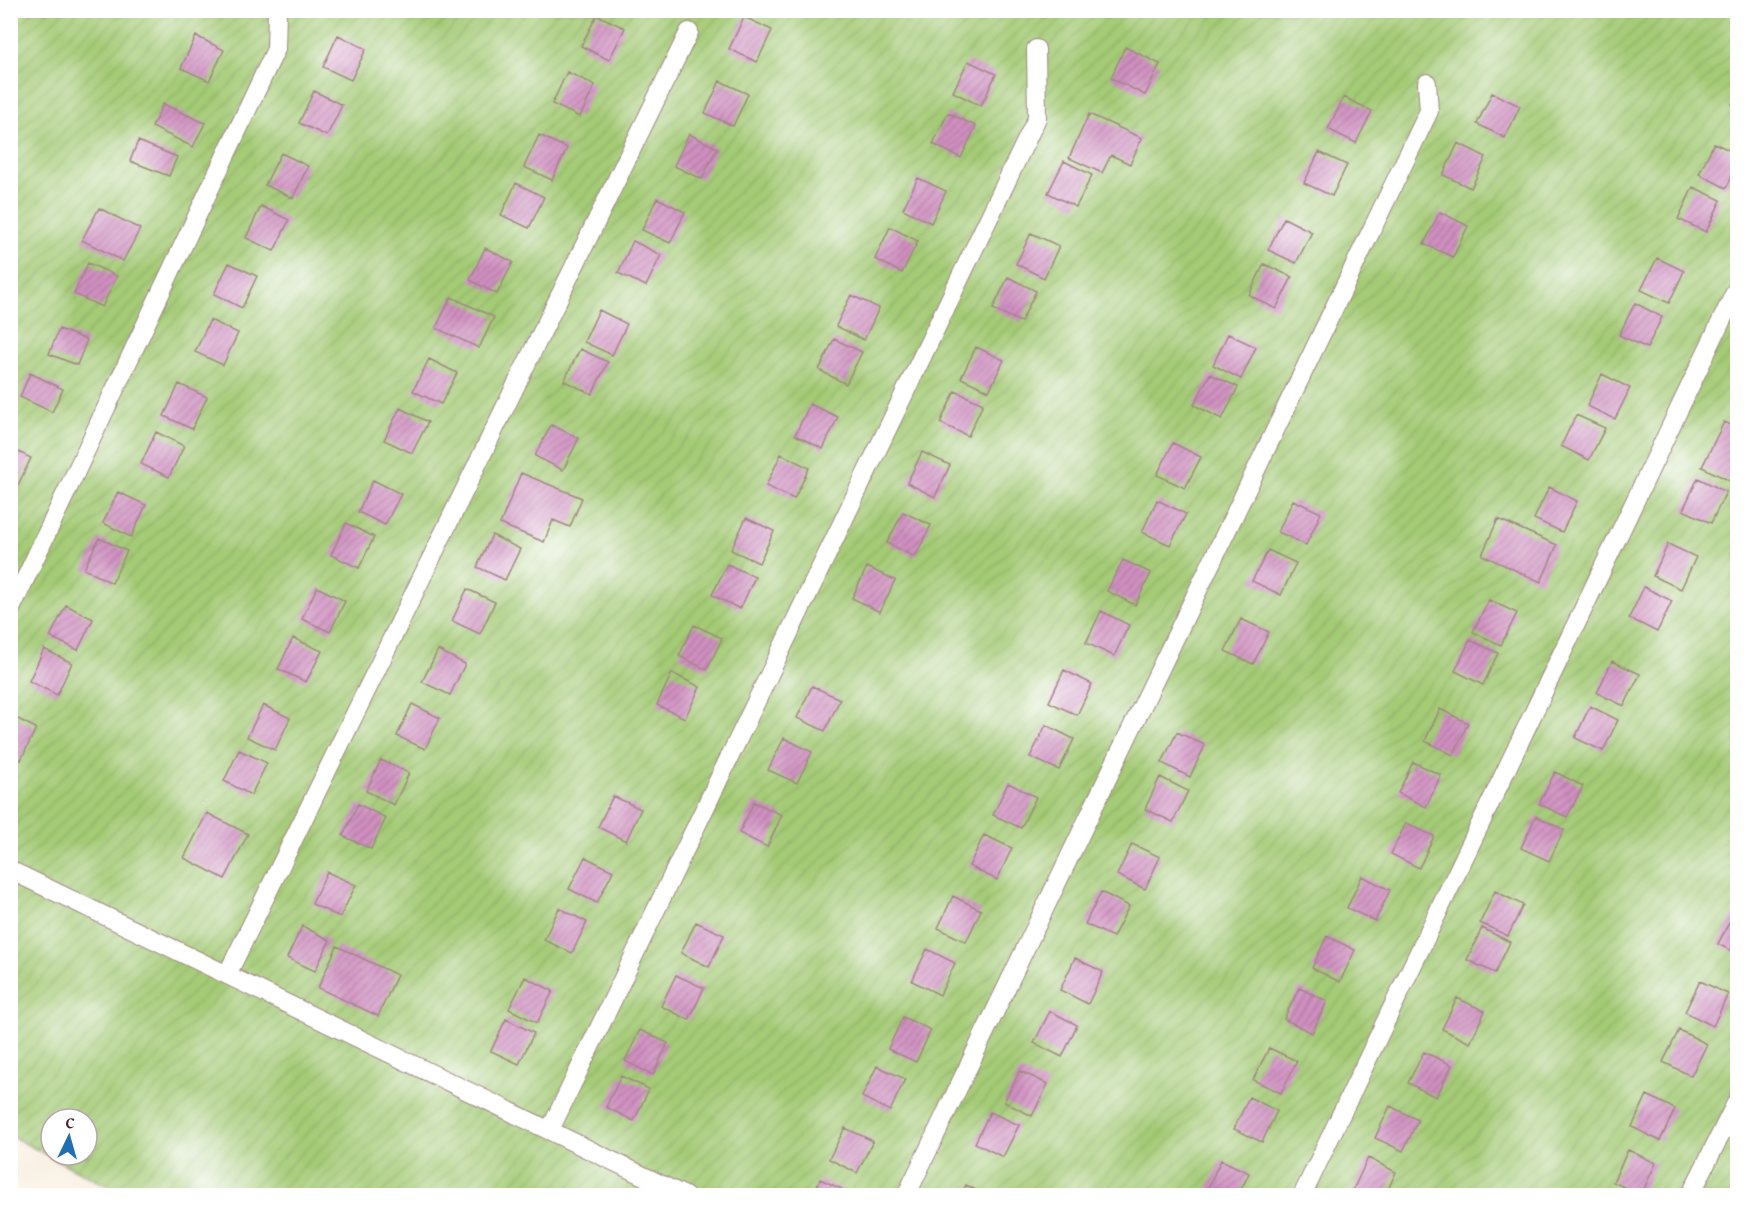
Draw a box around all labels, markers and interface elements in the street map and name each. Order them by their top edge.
north arrow [39,1107,99,1167]
text: С [65,1110,76,1134]

